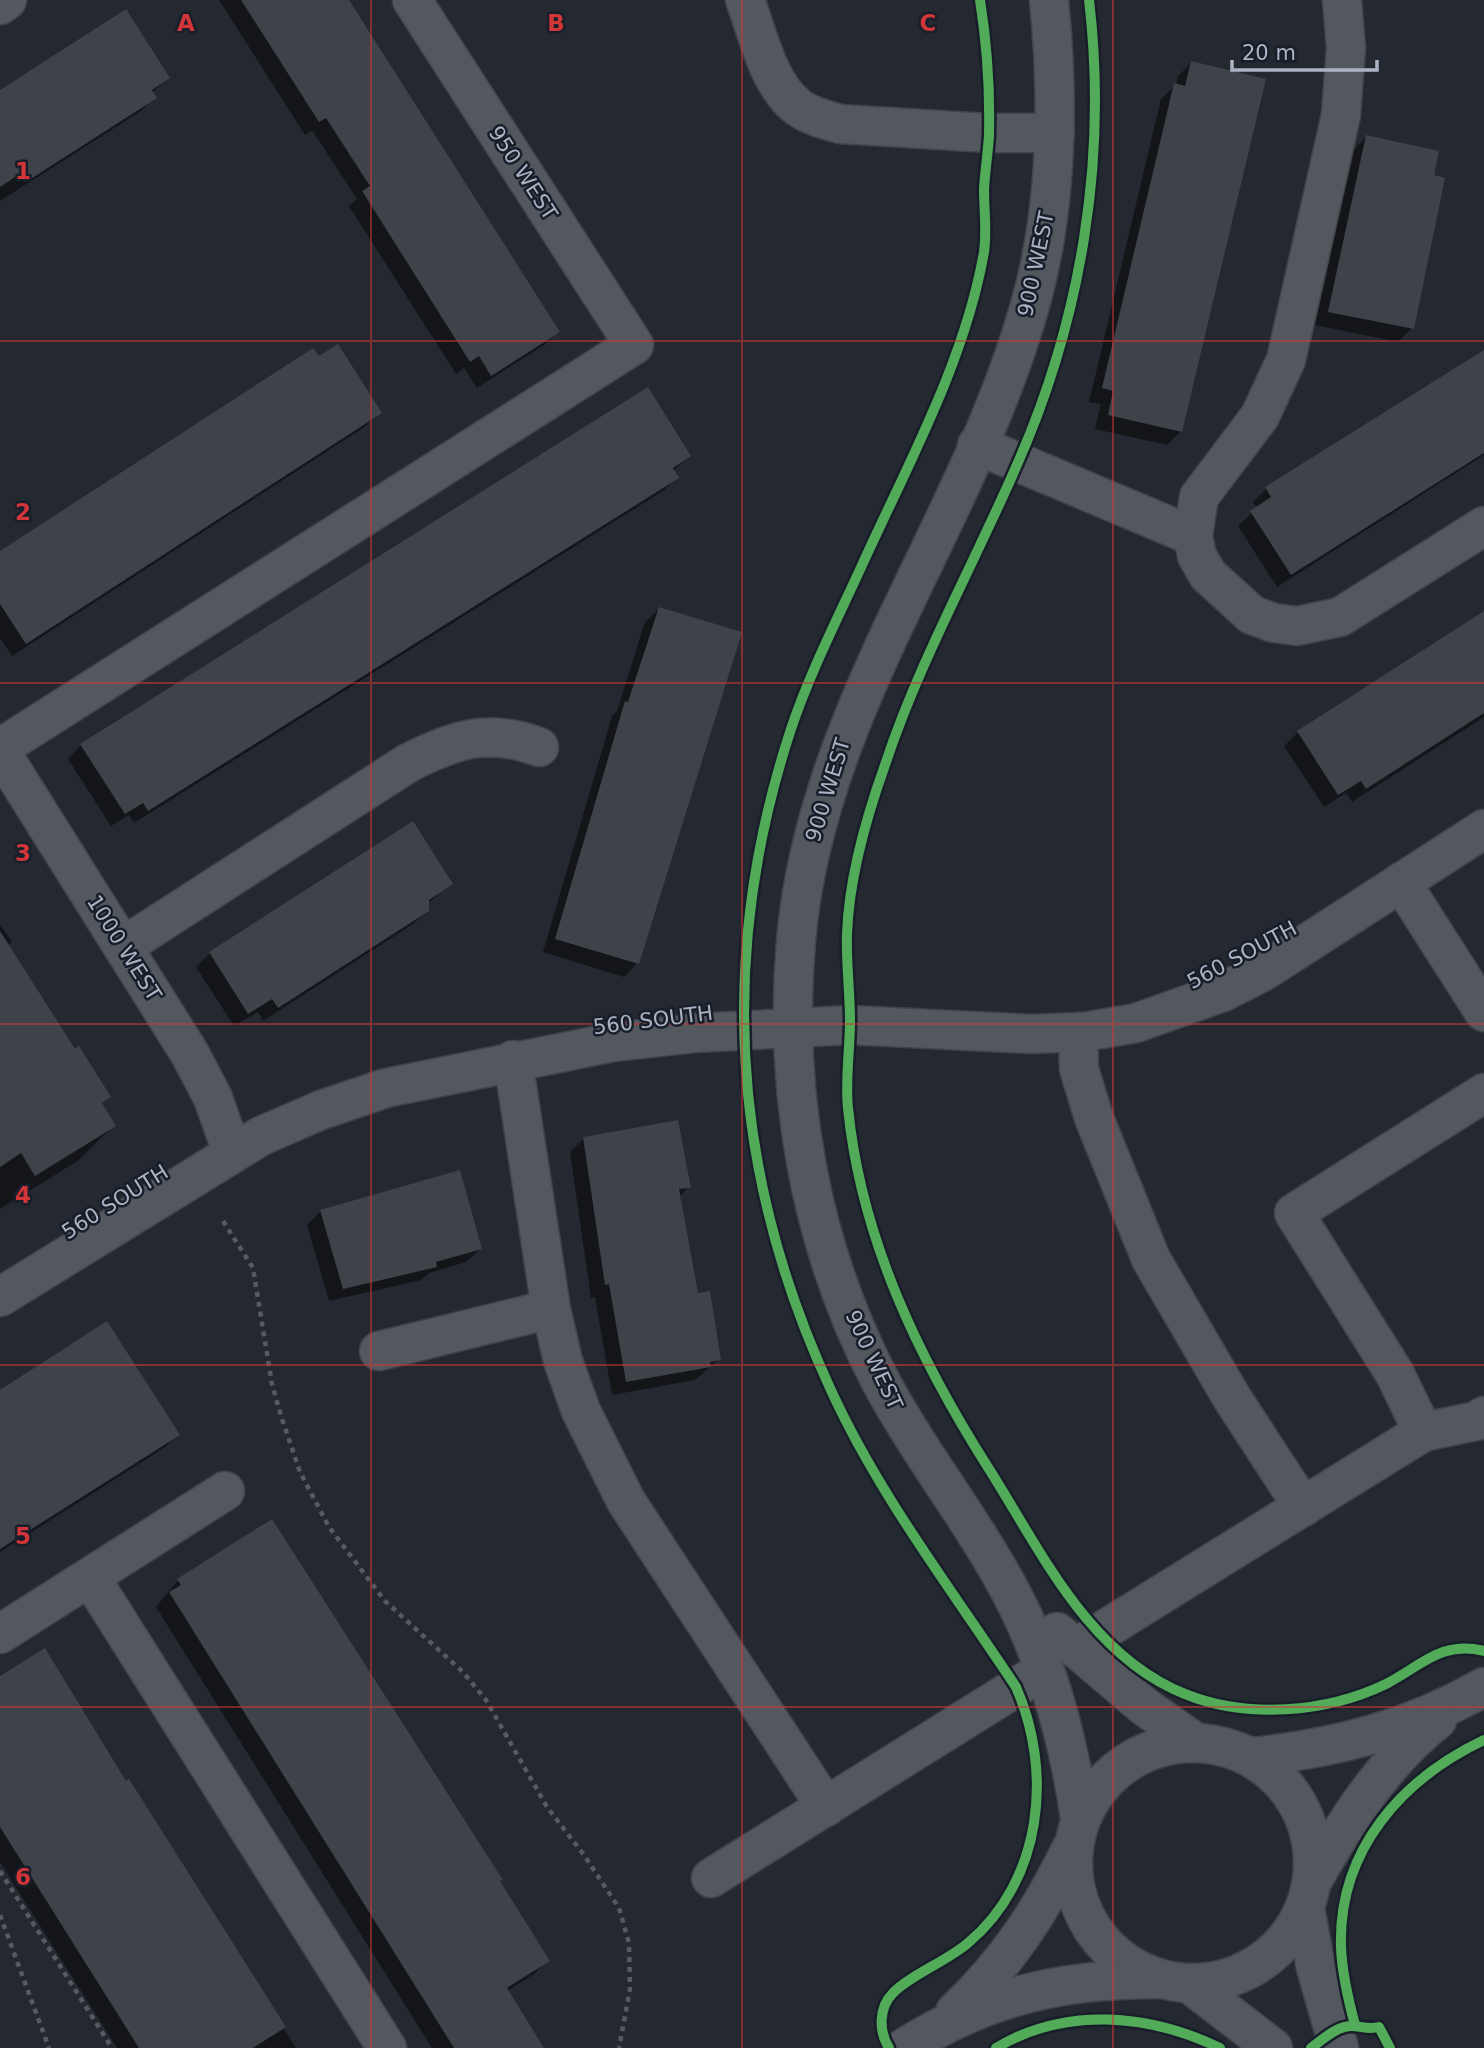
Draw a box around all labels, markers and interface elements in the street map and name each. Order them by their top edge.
text: A [177,10,195,36]
text: B [547,10,565,36]
text: C [920,10,936,36]
scale bar [1232,28,1377,72]
text: 20 m [1242,41,1296,65]
street label: 950 WEST [484,122,562,225]
text: 1 [15,158,31,184]
street label: 900 WEST [1013,209,1059,319]
text: 2 [15,499,31,525]
street label: 900 WEST [801,735,855,845]
text: 3 [15,840,31,866]
street label: 1000 WEST [82,891,166,1006]
street label: 560 SOUTH [1183,916,1301,994]
street label: 560 SOUTH [592,1001,714,1039]
street label: 560 SOUTH [57,1160,173,1244]
text: 4 [15,1182,31,1208]
street label: 900 WEST [841,1306,908,1414]
text: 5 [15,1523,31,1549]
text: 6 [15,1864,31,1890]

